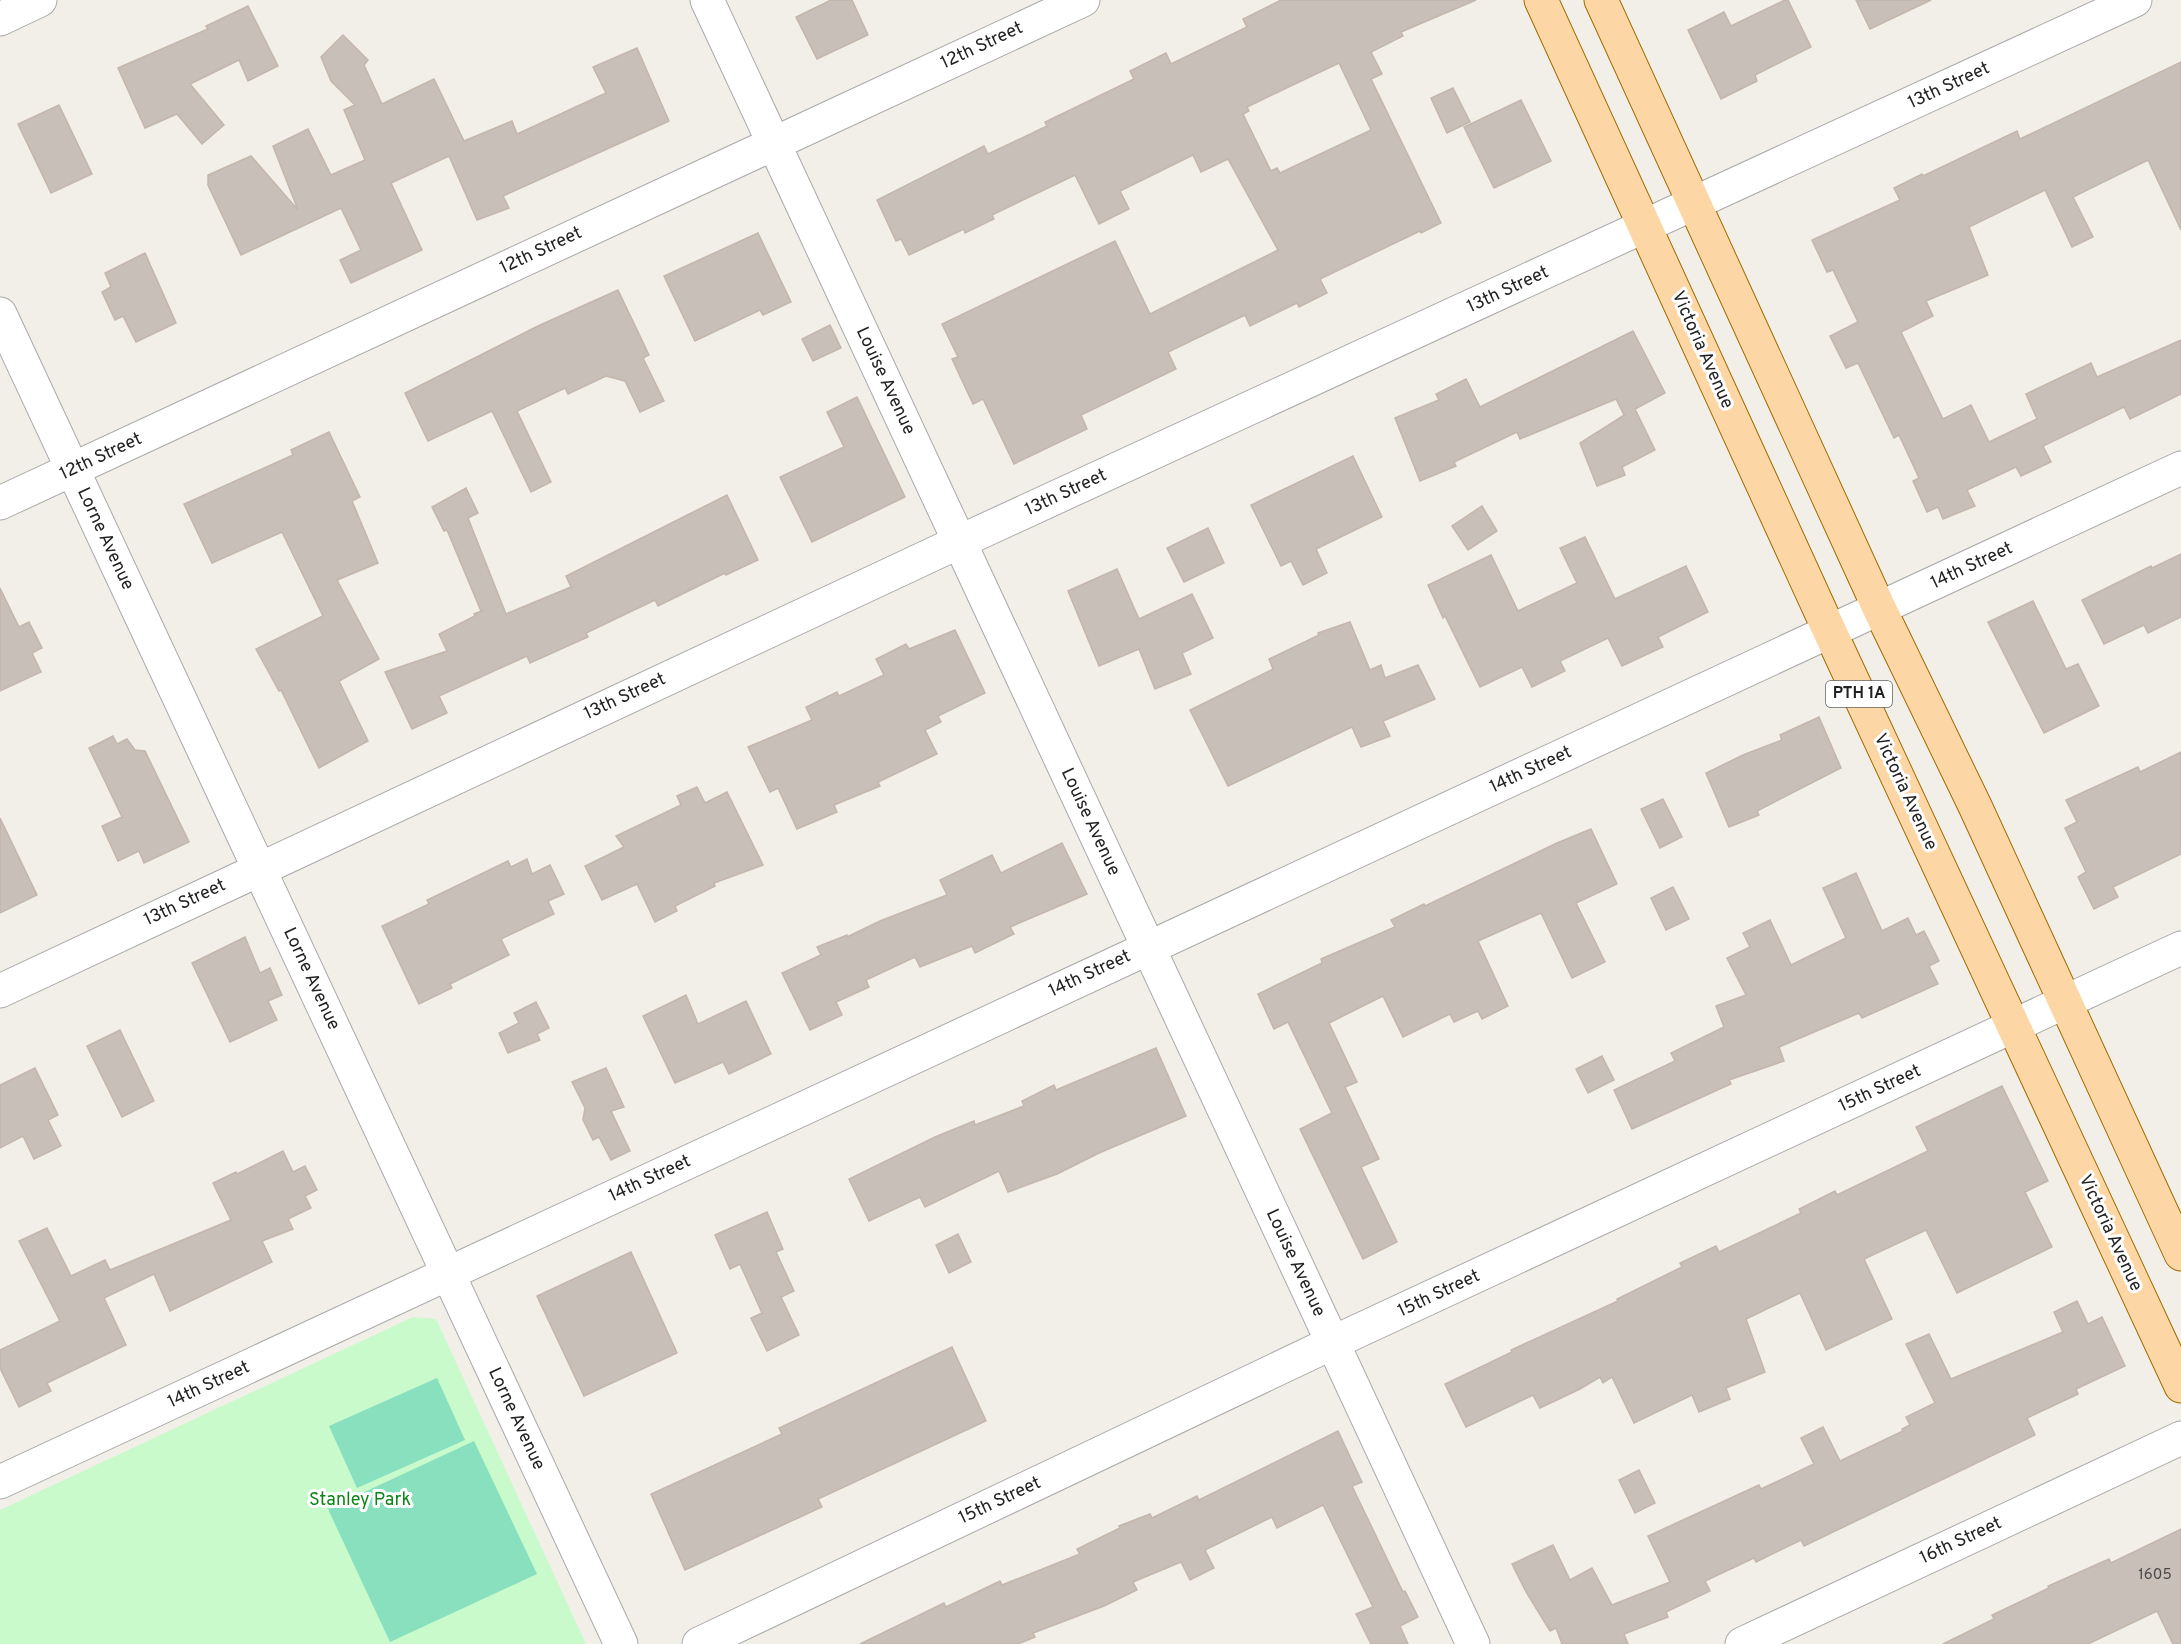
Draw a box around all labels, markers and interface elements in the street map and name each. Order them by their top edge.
street label: 12th Street [937,17,1027,75]
street label: 13th Street [1904,57,1994,115]
street label: 12th Street [496,222,586,280]
street label: 13th Street [1463,261,1553,319]
street label: Victoria Avenue [1666,288,1738,412]
street label: Louise Avenue [850,323,920,439]
street label: 12th Street [56,428,146,486]
street label: 13th Street [1021,464,1111,522]
street label: Lorne Avenue [71,484,139,594]
street label: 14th Street [1927,537,2017,595]
street label: 13th Street [580,668,670,726]
road number: PTH 1A [1826,681,1892,707]
street label: Victoria Avenue [1868,730,1942,854]
street label: 14th Street [1486,741,1576,799]
street label: Louise Avenue [1055,764,1125,880]
street label: 13th Street [140,874,230,932]
street label: Lorne Avenue [277,924,345,1034]
street label: 14th Street [1045,945,1135,1003]
street label: 15th Street [1835,1060,1925,1118]
street label: 14th Street [605,1150,695,1208]
street label: Victoria Avenue [2073,1171,2147,1295]
street label: Louise Avenue [1260,1205,1330,1321]
street label: 15th Street [1394,1265,1484,1323]
street label: 14th Street [164,1356,254,1414]
street label: Lorne Avenue [482,1364,550,1474]
street label: 15th Street [955,1472,1045,1530]
park label: Stanley Park [309,1489,411,1512]
street label: 16th Street [1916,1512,2006,1570]
house number: 1605 [2138,1566,2172,1585]

